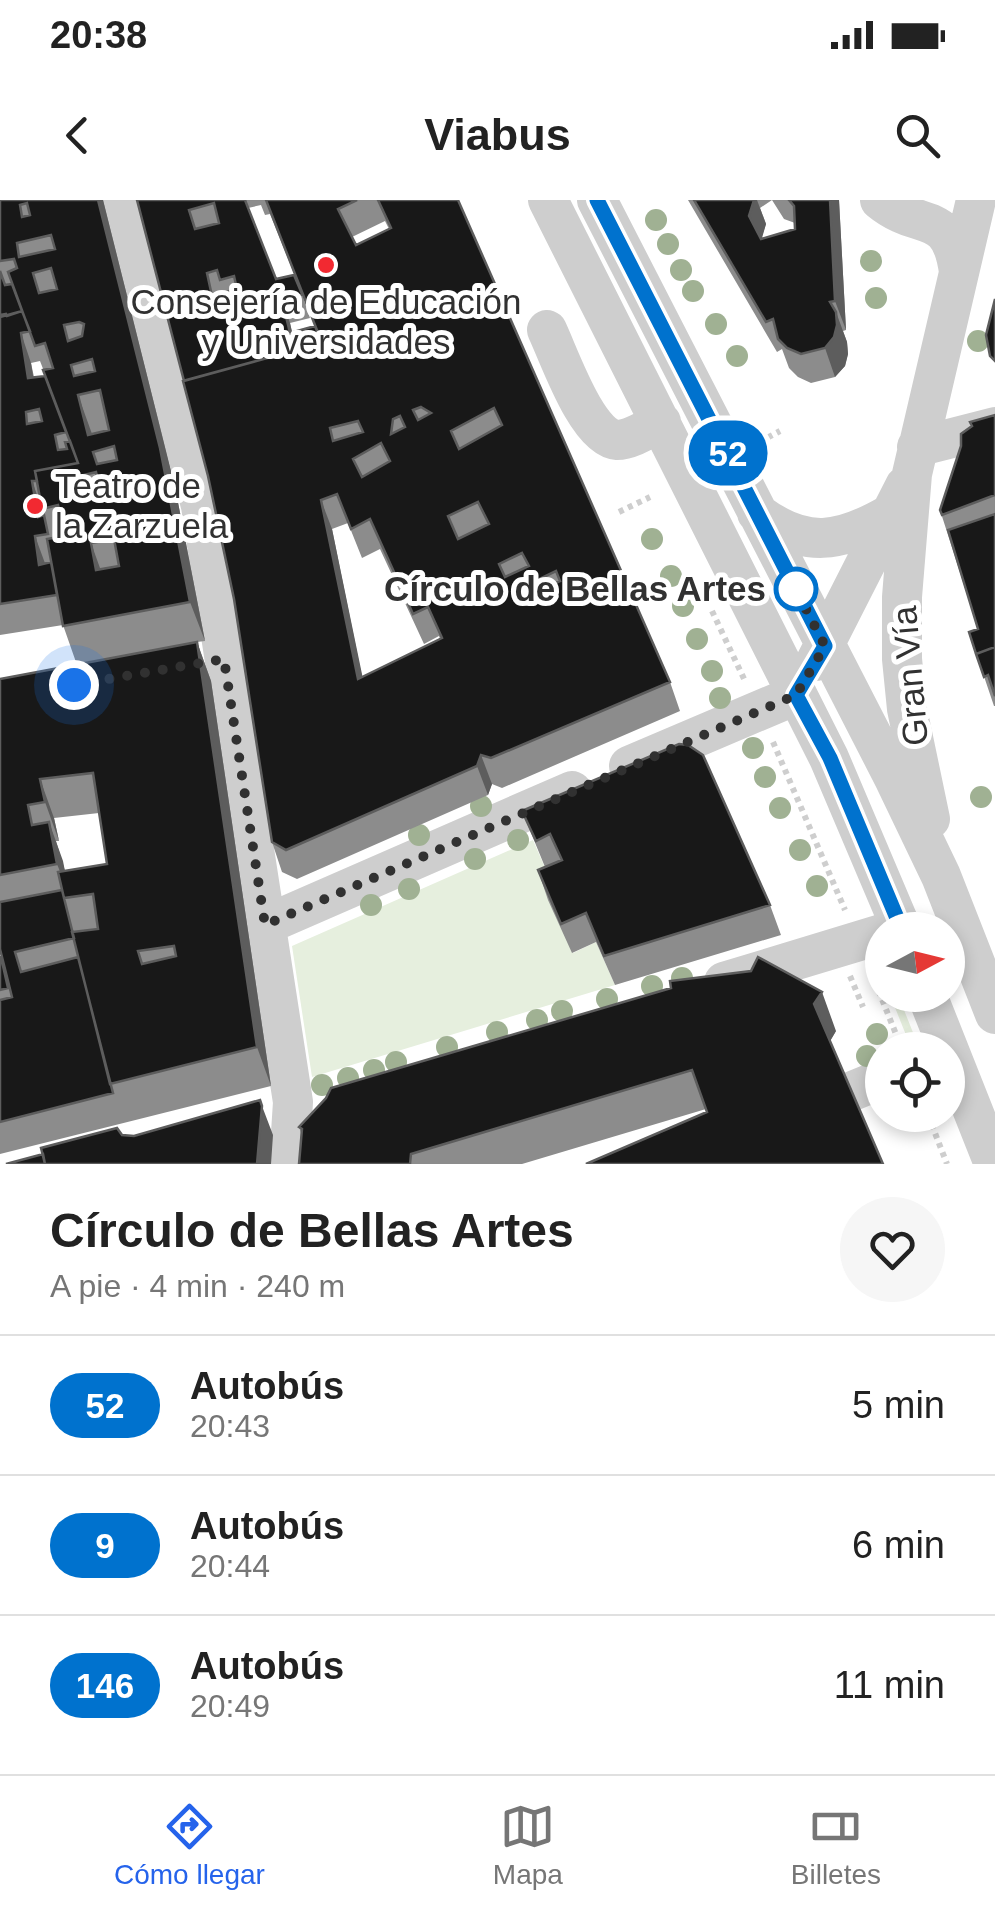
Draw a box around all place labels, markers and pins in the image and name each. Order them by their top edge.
marker: Consejería de Educación y Universidades [315,254,337,276]
place label: Consejería de Educación y Universidades [130,282,522,361]
place label: Teatro de la Zarzuela [55,466,229,545]
marker: Teatro de la Zarzuela [24,495,46,517]
marker: Círculo de Bellas Artes [775,568,817,610]
place label: Círculo de Bellas Artes [384,569,766,608]

